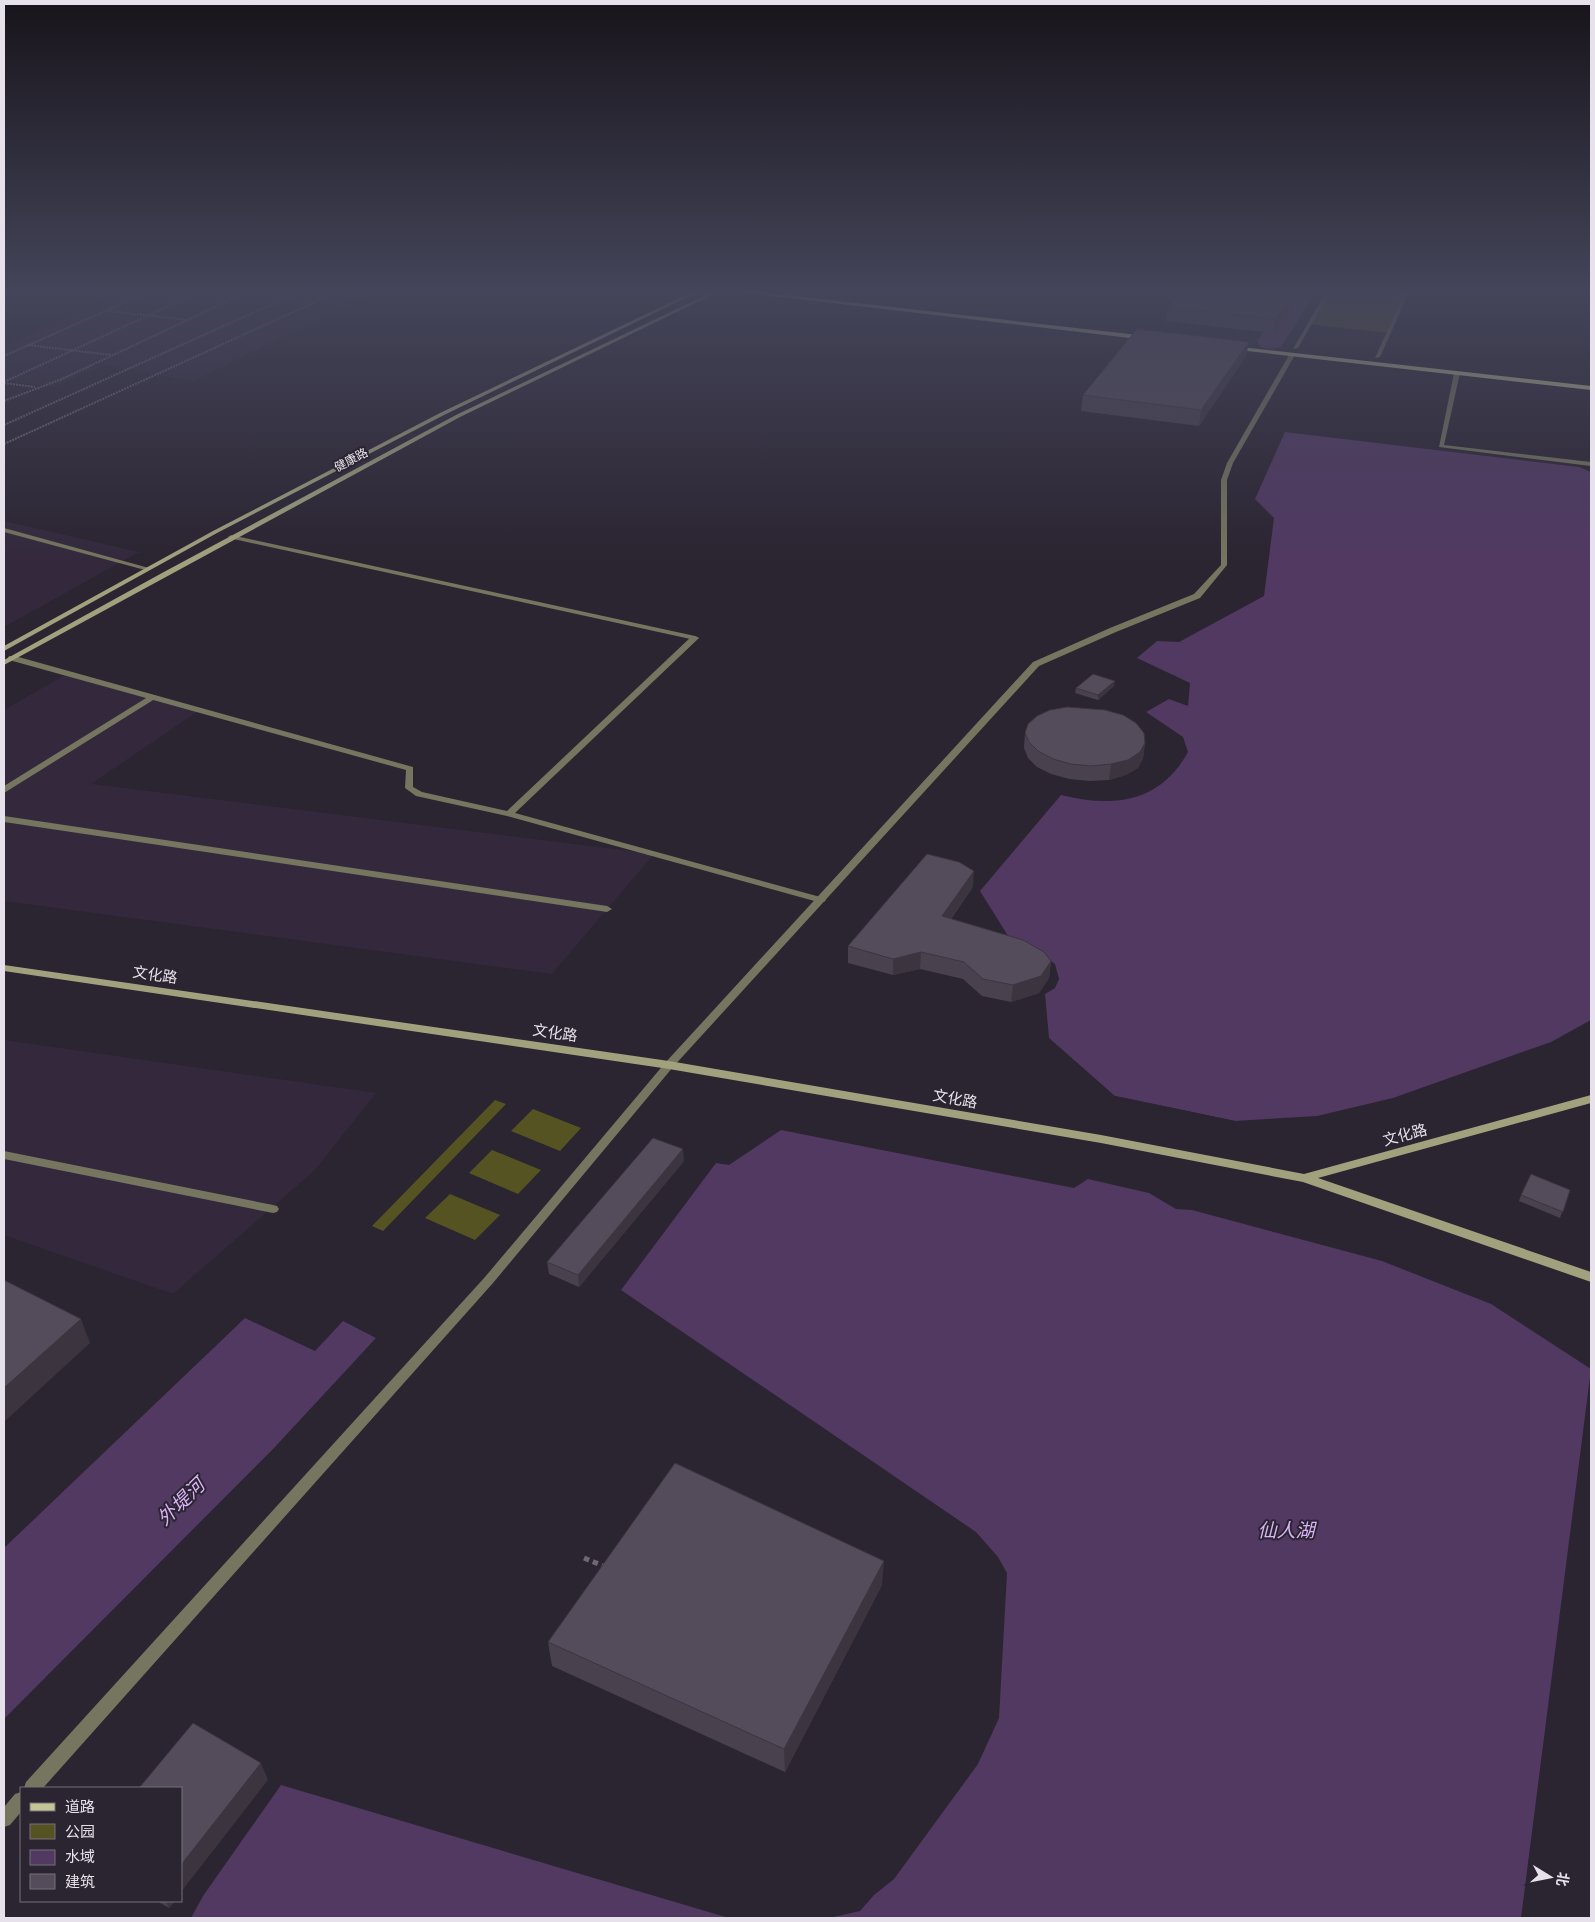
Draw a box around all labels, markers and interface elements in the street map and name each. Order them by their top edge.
street label: 健康路 [332,445,370,475]
street label: 文化路 [131,963,179,987]
street label: 文化路 [531,1021,579,1045]
street label: 文化路 [931,1086,979,1112]
street label: 文化路 [1381,1120,1429,1150]
water label: 外堤河 [153,1471,212,1530]
water label: 仙人湖 [1257,1519,1317,1542]
legend [20,1787,182,1902]
text: 道路 [65,1798,95,1816]
text: 公园 [65,1823,95,1841]
text: 水域 [65,1848,95,1866]
north arrow [1525,1852,1575,1902]
text: 北 [1553,1871,1572,1888]
text: 建筑 [65,1873,95,1891]

